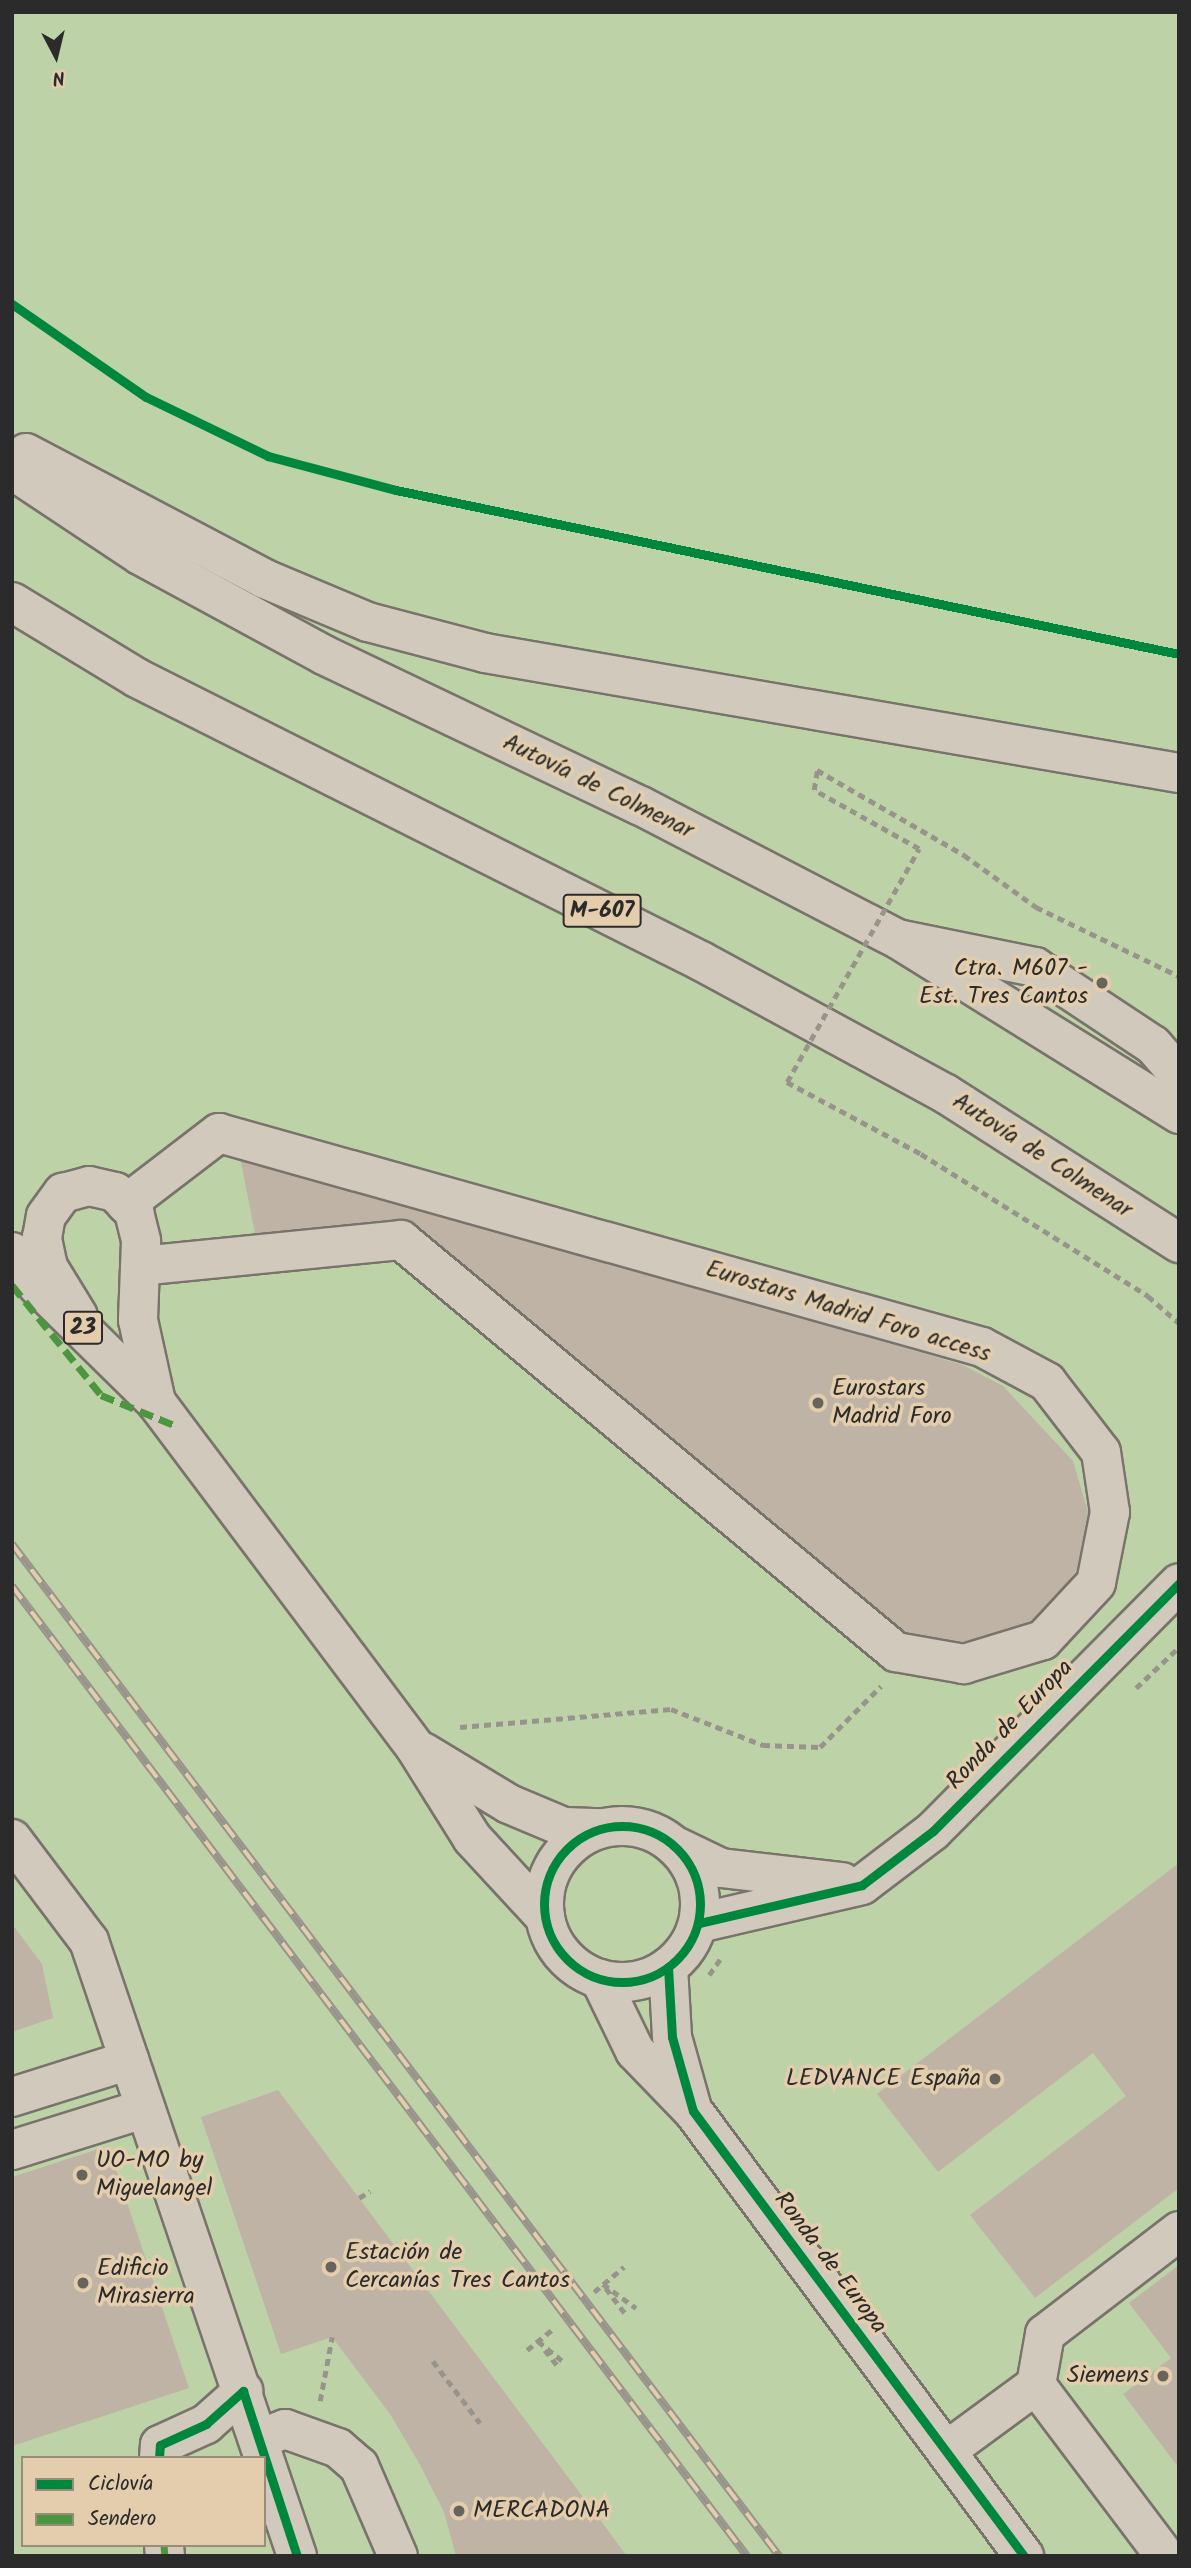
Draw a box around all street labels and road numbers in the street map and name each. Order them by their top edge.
street label: Autovía de Colmenar [498,728,698,846]
road number: M-607 [562,891,642,930]
street label: Autovía de Colmenar [947,1087,1137,1225]
street label: Eurostars Madrid Foro access [702,1255,994,1369]
road number: 23 [62,1308,104,1348]
street label: Ronda de Europa [941,1654,1079,1796]
street label: Ronda de Europa [767,2186,893,2340]

